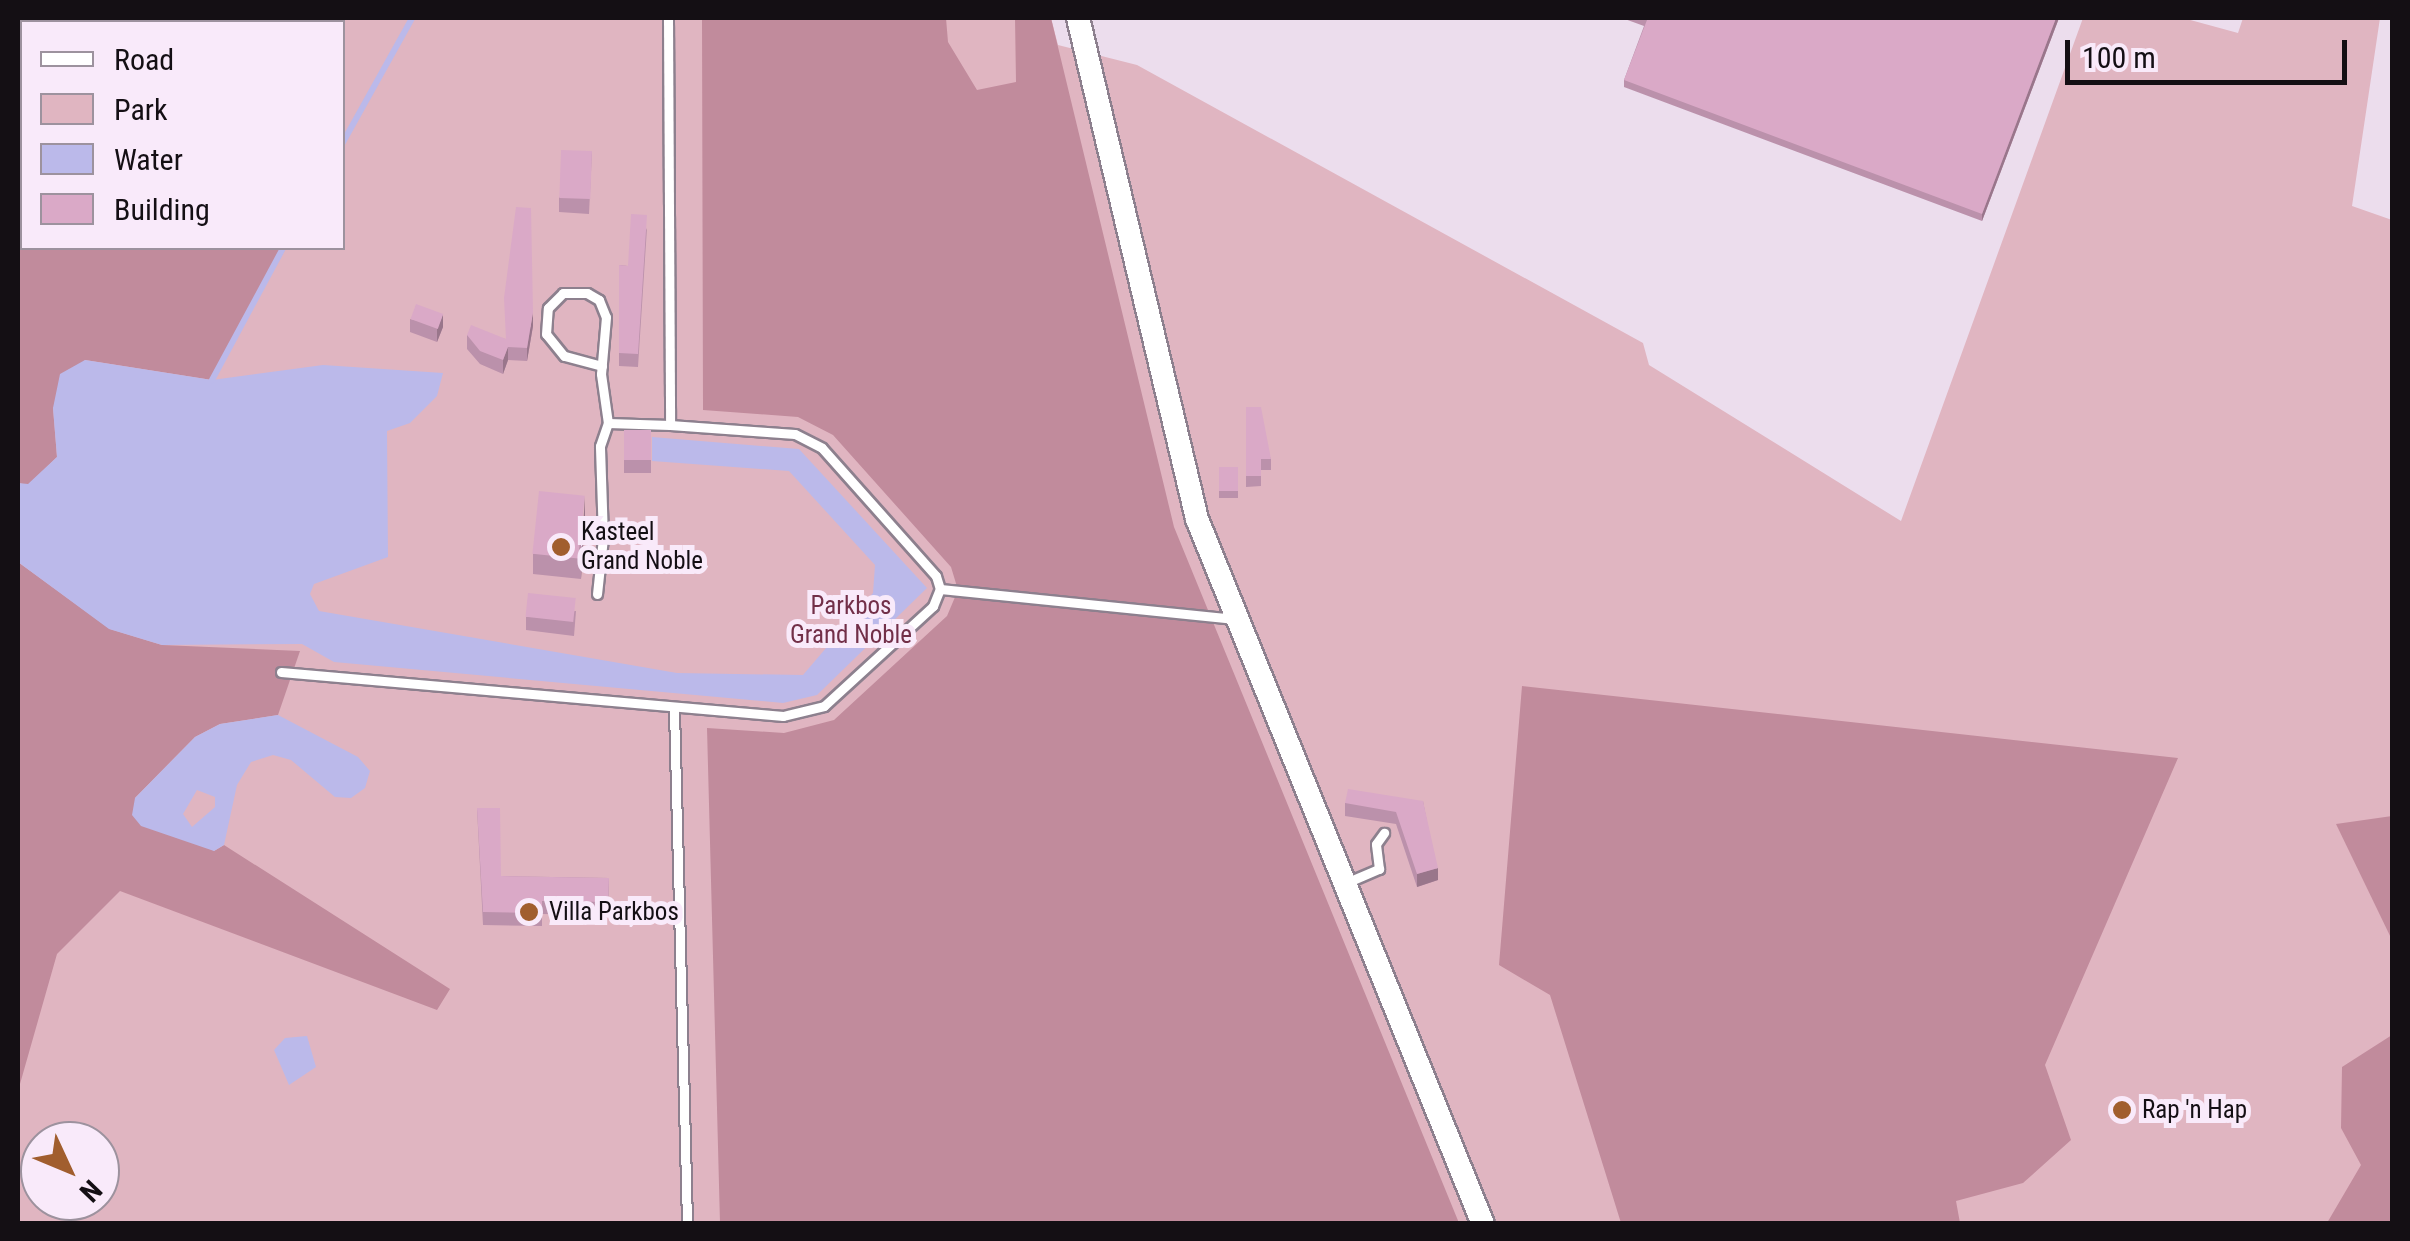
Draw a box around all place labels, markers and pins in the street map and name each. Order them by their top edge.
place label: Kasteel Grand Noble [581,518,703,577]
marker: Kasteel Grand Noble [550,536,572,558]
place label: Villa Parkbos [549,897,679,927]
marker: Villa Parkbos [518,901,540,923]
place label: Rap 'n Hap [2142,1095,2247,1125]
marker: Rap 'n Hap [2111,1099,2133,1121]

